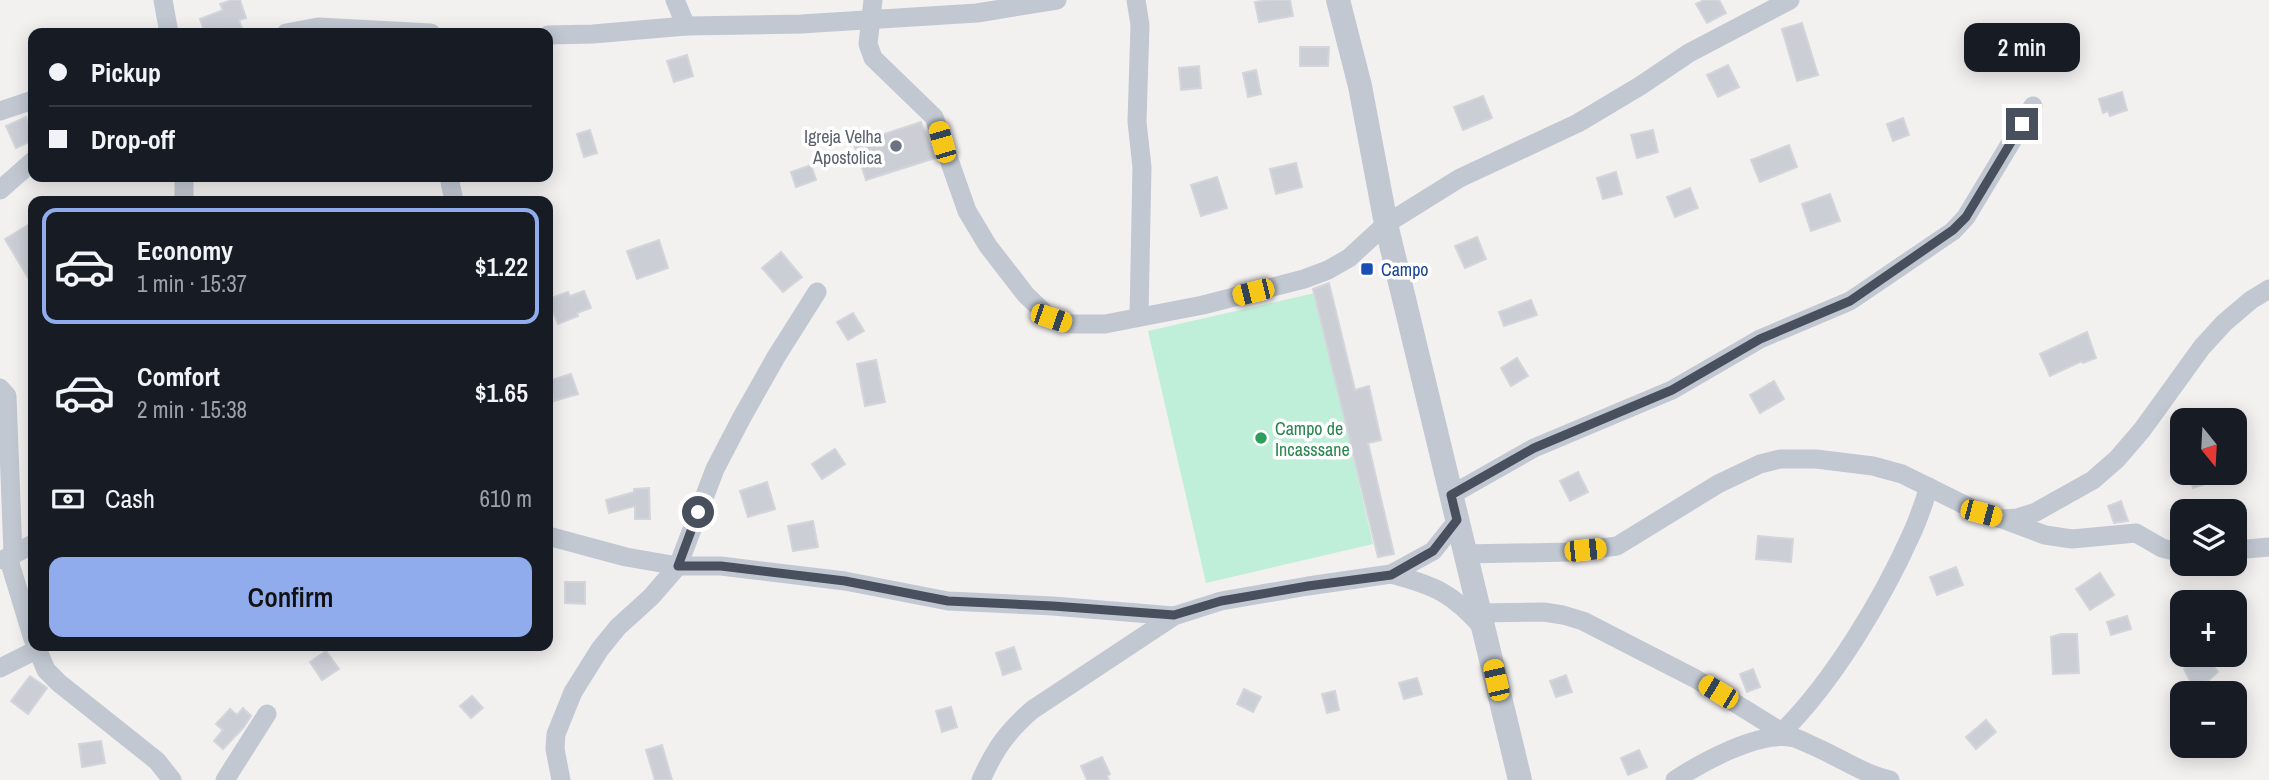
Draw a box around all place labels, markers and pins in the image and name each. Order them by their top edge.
place label: Igreja Velha Apostolica [804,124,882,170]
marker: Igreja Velha Apostolica [888,138,904,154]
place label: Campo [1381,257,1429,282]
marker: Campo [1359,261,1375,277]
place label: Campo de Incasssane [1275,416,1350,462]
marker: Campo de Incasssane [1253,430,1269,446]

